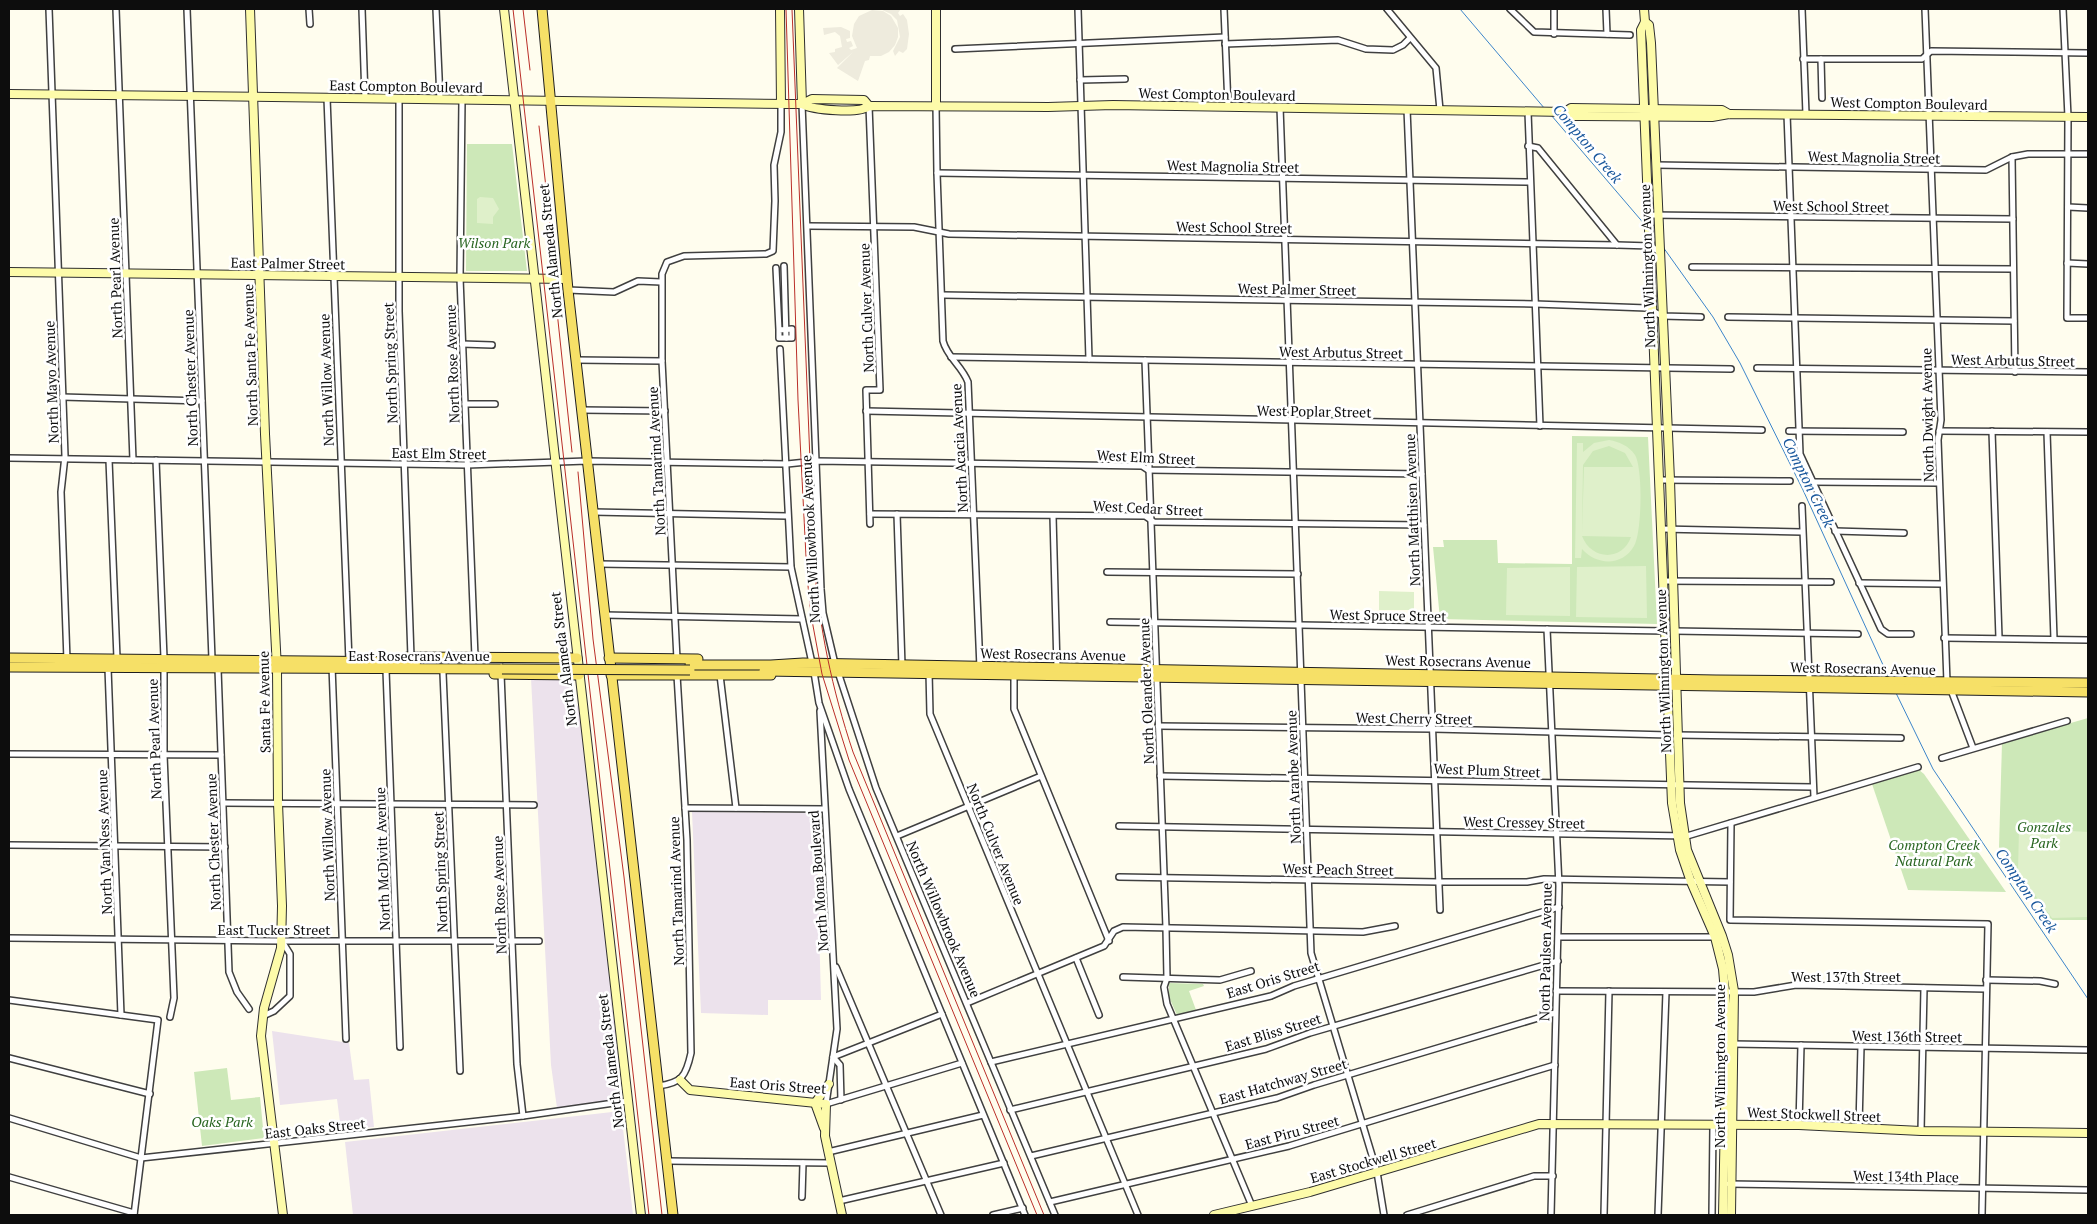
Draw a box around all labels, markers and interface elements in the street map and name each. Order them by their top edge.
street label: East Compton Boulevard [329,75,483,97]
street label: West Compton Boulevard [1138,83,1296,105]
street label: West Compton Boulevard [1830,92,1988,114]
water label: Compton Creek [1549,99,1628,187]
street label: West Magnolia Street [1807,146,1941,168]
street label: West Magnolia Street [1166,155,1300,177]
street label: North Alameda Street [533,182,567,319]
street label: North Wilmington Avenue [1635,184,1659,348]
street label: West School Street [1773,195,1890,217]
street label: West School Street [1176,216,1293,238]
street label: North Pearl Avenue [103,217,127,339]
park label: Wilson Park [458,233,530,252]
street label: North Culver Avenue [854,243,878,373]
street label: East Palmer Street [230,253,346,274]
street label: West Palmer Street [1237,278,1357,300]
street label: North Santa Fe Avenue [238,284,262,426]
street label: North Spring Street [378,301,402,424]
street label: North Rose Avenue [440,304,464,424]
street label: North Chester Avenue [178,309,202,447]
street label: North Willow Avenue [314,313,338,447]
street label: North Mayo Avenue [39,320,63,444]
street label: West Arbutus Street [1279,341,1404,363]
street label: North Dwight Avenue [1916,348,1938,482]
street label: West Arbutus Street [1951,349,2076,371]
street label: North Acacia Avenue [946,383,972,513]
street label: North Tamarind Avenue [643,386,669,536]
street label: West Poplar Street [1256,400,1372,422]
street label: North Matthisen Avenue [1400,433,1424,587]
water label: Compton Creek [1779,434,1840,531]
street label: East Elm Street [391,443,487,463]
street label: West Elm Street [1096,445,1197,469]
street label: North Willowbrook Avenue [796,454,824,624]
street label: West Cedar Street [1092,496,1205,520]
street label: North Wilmington Avenue [1651,589,1675,753]
street label: North Alameda Street [545,590,581,727]
street label: West Spruce Street [1329,604,1447,626]
street label: North Oleander Avenue [1134,618,1158,764]
street label: West Rosecrans Avenue [980,643,1126,665]
street label: East Rosecrans Avenue [348,646,490,665]
street label: West Rosecrans Avenue [1385,650,1531,672]
street label: Santa Fe Avenue [254,651,274,753]
street label: West Rosecrans Avenue [1790,657,1936,679]
street label: North Pearl Avenue [142,678,166,800]
street label: West Cherry Street [1355,707,1473,729]
street label: North Aranbe Avenue [1281,710,1305,844]
street label: West Plum Street [1433,759,1542,781]
street label: North Willow Avenue [315,768,339,902]
street label: North Van Ness Avenue [92,769,116,915]
street label: North Chester Avenue [201,773,225,911]
street label: North Culver Avenue [963,780,1029,908]
street label: North McDivitt Avenue [370,787,394,931]
street label: North Spring Street [428,810,452,933]
street label: North Mona Boulevard [804,810,832,952]
street label: West Cressey Street [1463,811,1586,833]
street label: North Tamarind Avenue [664,816,688,966]
park label: Gonzales Park [2017,817,2071,852]
street label: North Rose Avenue [487,835,511,955]
park label: Compton Creek Natural Park [1888,835,1980,870]
street label: North Willowbrook Avenue [902,838,986,1000]
water label: Compton Creek [1991,844,2063,937]
street label: West Peach Street [1282,859,1395,879]
street label: North Paulsen Avenue [1534,883,1556,1021]
street label: East Tucker Street [218,920,331,939]
street label: East Oris Street [1224,956,1323,1002]
street label: West 137th Street [1791,967,1902,986]
street label: North Wilmington Avenue [1710,984,1729,1148]
street label: North Alameda Street [592,992,628,1129]
street label: East Bliss Street [1223,1008,1324,1056]
street label: West 136th Street [1852,1026,1963,1046]
street label: East Hatchway Street [1217,1053,1350,1108]
street label: East Oris Street [729,1072,828,1098]
street label: West Stockwell Street [1747,1102,1882,1126]
street label: East Piru Street [1243,1110,1342,1154]
park label: Oaks Park [191,1112,253,1131]
street label: East Oaks Street [264,1113,367,1143]
street label: East Stockwell Street [1308,1133,1439,1187]
street label: West 134th Place [1853,1166,1959,1186]

